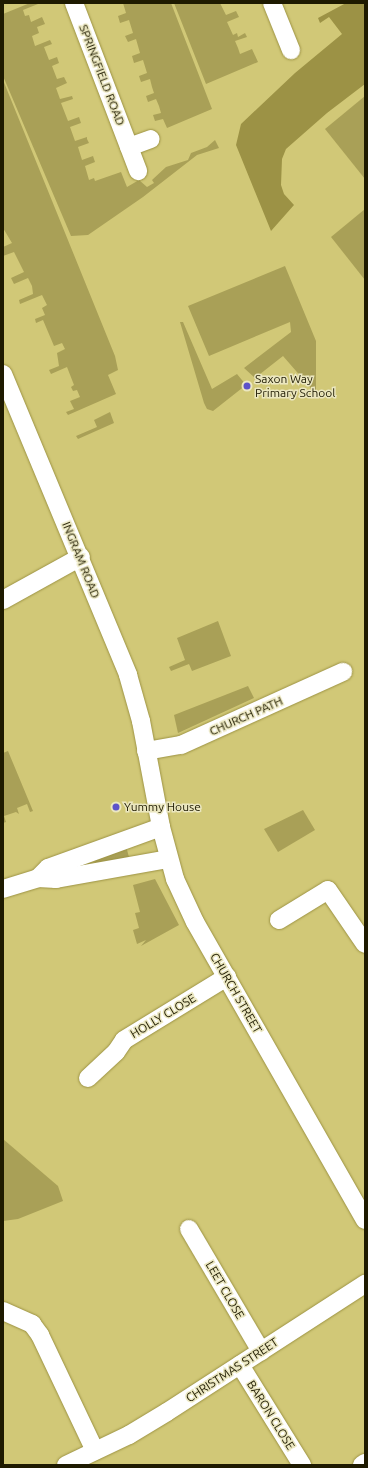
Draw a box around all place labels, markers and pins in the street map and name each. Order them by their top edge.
place label: Saxon Way Primary School [255,372,335,400]
marker: Saxon Way Primary School [242,381,252,391]
place label: Yummy House [124,800,201,814]
marker: Yummy House [111,802,121,812]

